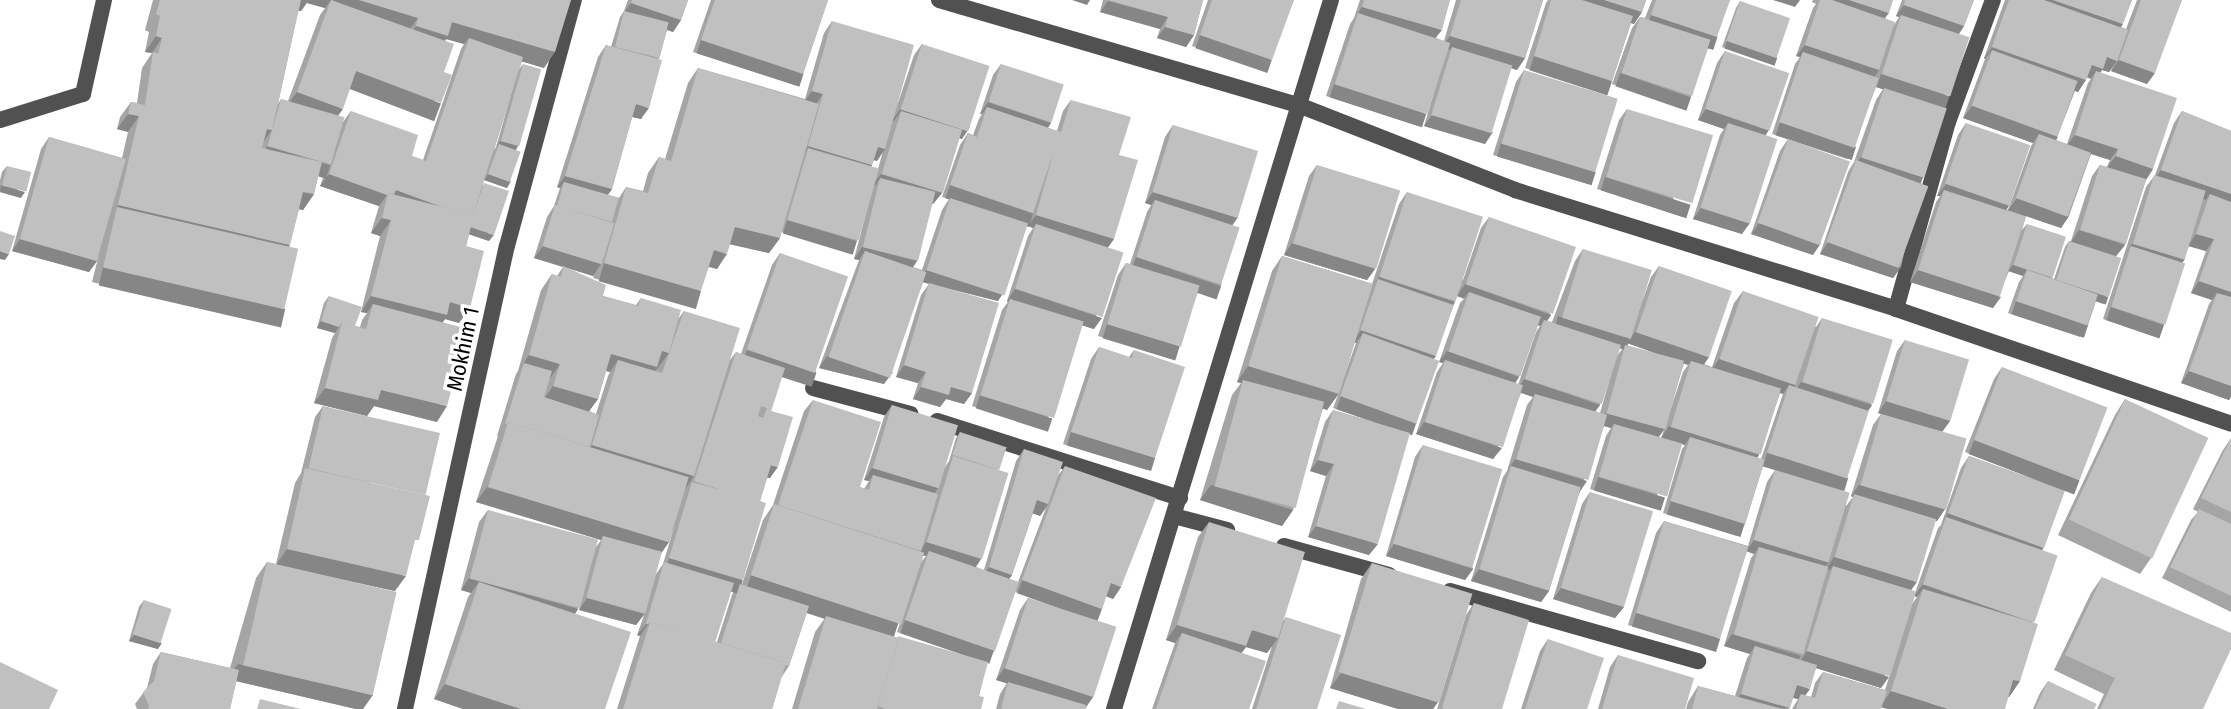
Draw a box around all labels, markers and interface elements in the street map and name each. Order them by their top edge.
street label: Mokhim 1 [441,305,485,393]

